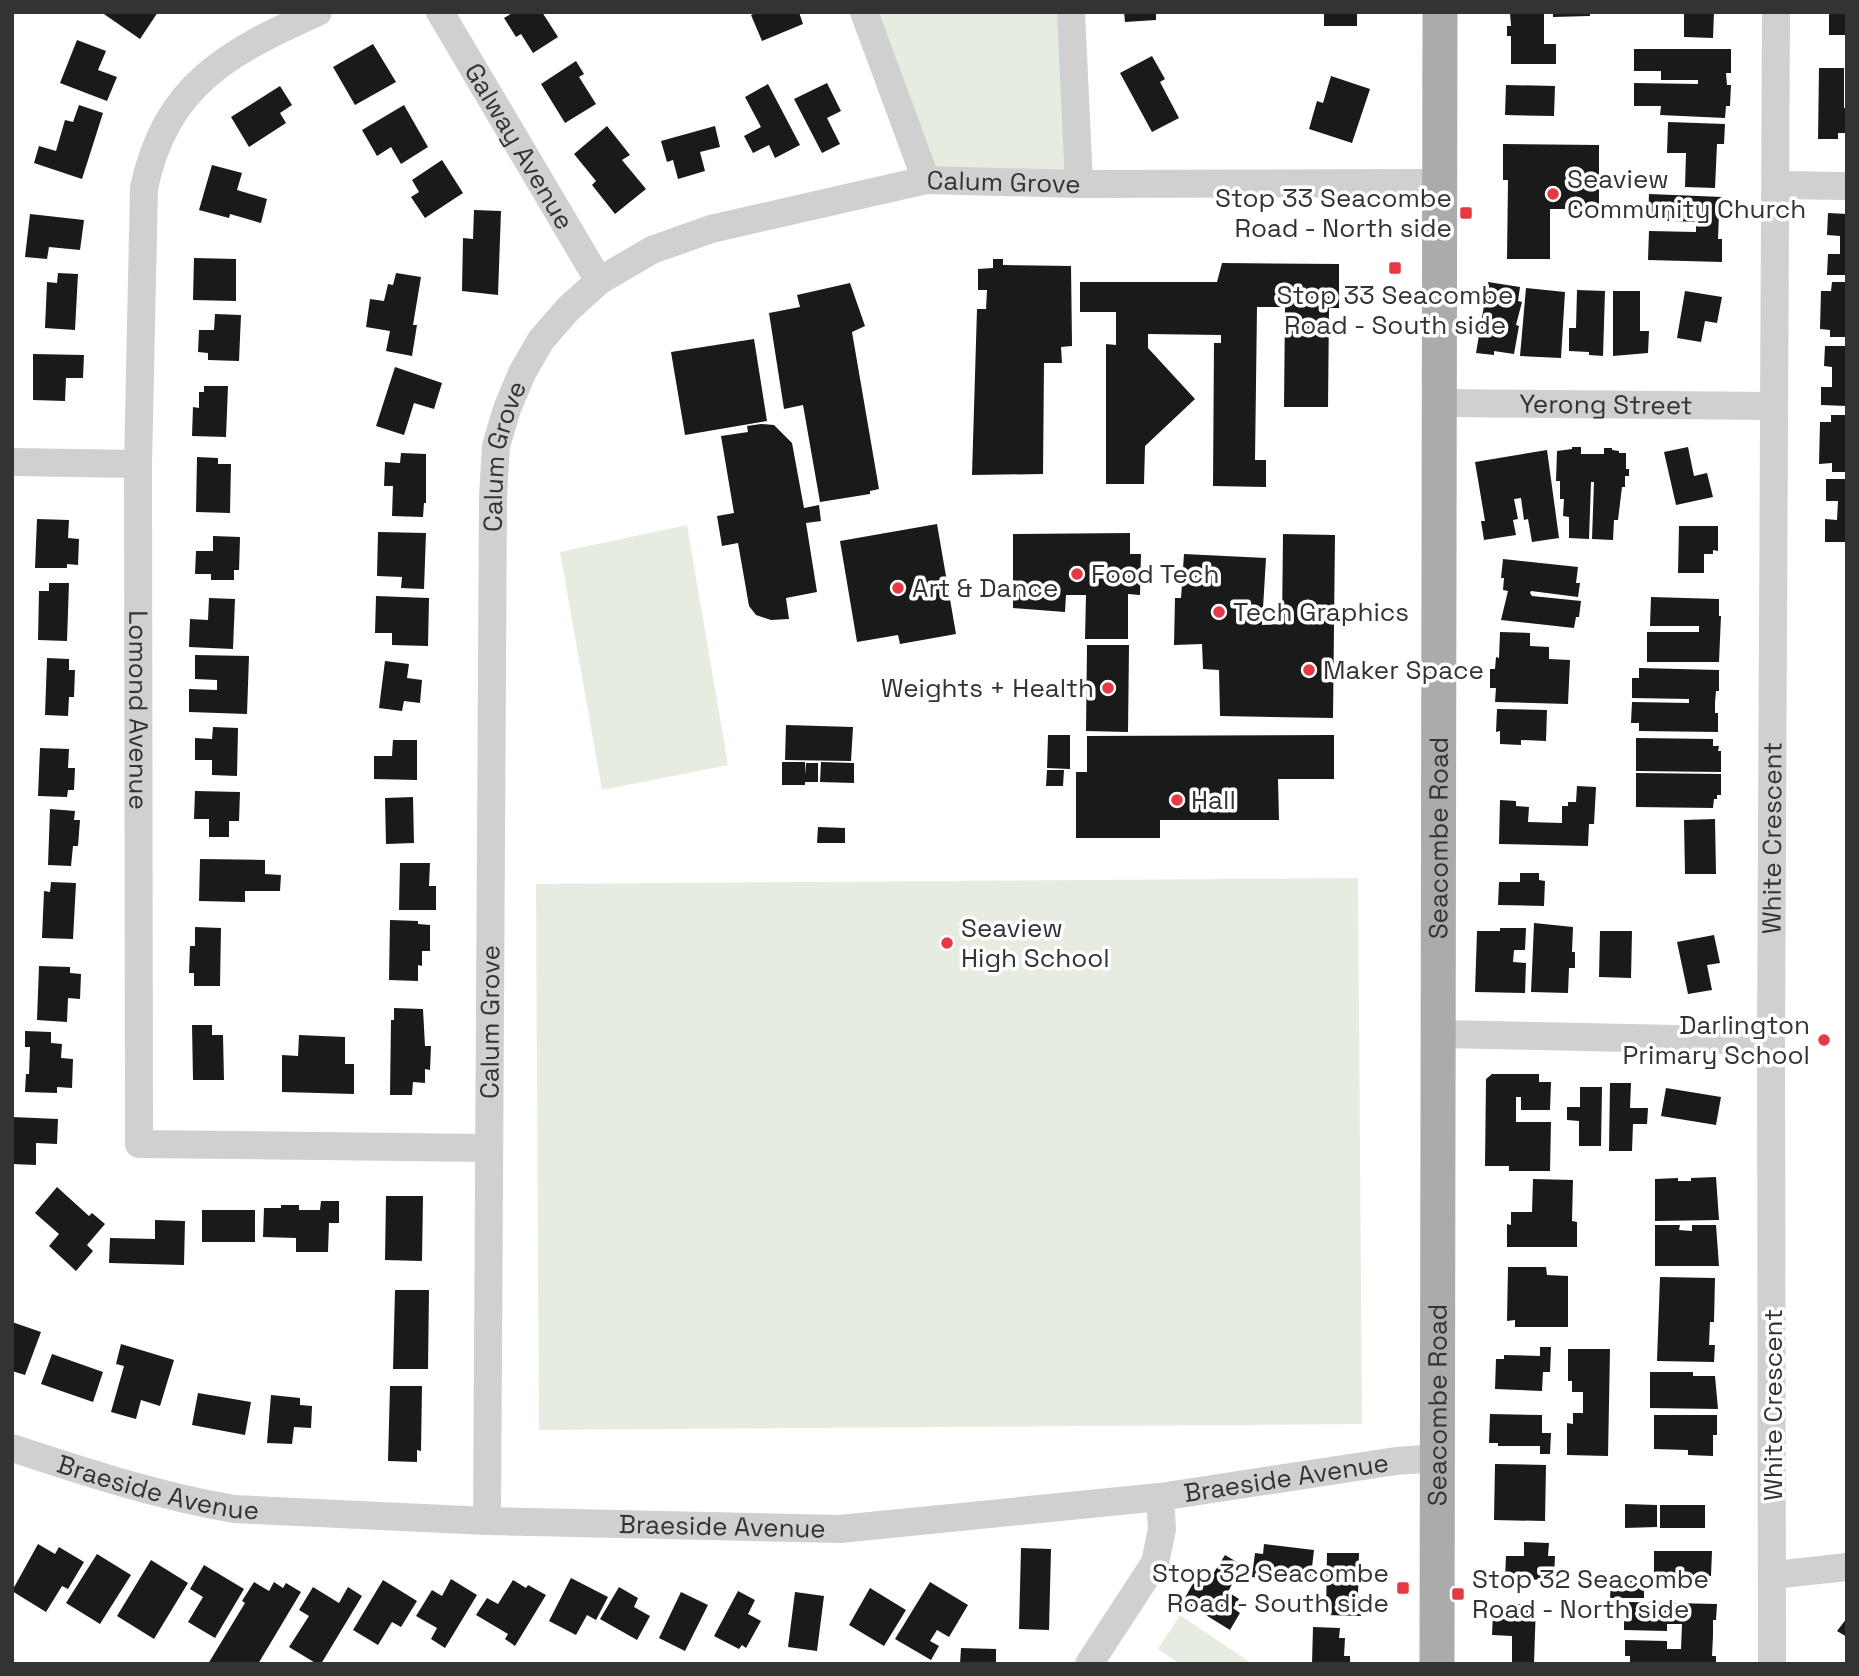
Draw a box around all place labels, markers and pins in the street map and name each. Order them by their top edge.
place label: Seaview Community Church [1567,162,1806,226]
place label: Stop 33 Seacombe Road - North side [1215,181,1452,245]
marker: Seaview Community Church [1545,186,1561,202]
marker: Stop 33 Seacombe Road - North side [1458,205,1474,221]
marker: Stop 33 Seacombe Road - South side [1387,260,1403,276]
place label: Stop 33 Seacombe Road - South side [1276,278,1514,342]
place label: Food Tech [1091,557,1219,591]
marker: Food Tech [1069,566,1085,582]
place label: Art & Dance [912,571,1058,605]
marker: Art & Dance [890,580,906,596]
place label: Tech Graphics [1233,595,1409,629]
marker: Tech Graphics [1211,604,1227,620]
place label: Maker Space [1323,653,1484,687]
marker: Maker Space [1301,662,1317,678]
place label: Weights + Health [881,671,1094,705]
marker: Weights + Health [1100,680,1116,696]
place label: Hall [1191,783,1236,817]
marker: Hall [1169,792,1185,808]
place label: Seaview High School [961,911,1110,975]
marker: Seaview High School [939,935,955,951]
place label: Darlington Primary School [1623,1008,1810,1072]
marker: Darlington Primary School [1816,1032,1832,1048]
place label: Stop 32 Seacombe Road - South side [1152,1556,1389,1620]
place label: Stop 32 Seacombe Road - North side [1472,1562,1709,1626]
marker: Stop 32 Seacombe Road - South side [1395,1580,1411,1596]
marker: Stop 32 Seacombe Road - North side [1450,1586,1466,1602]

